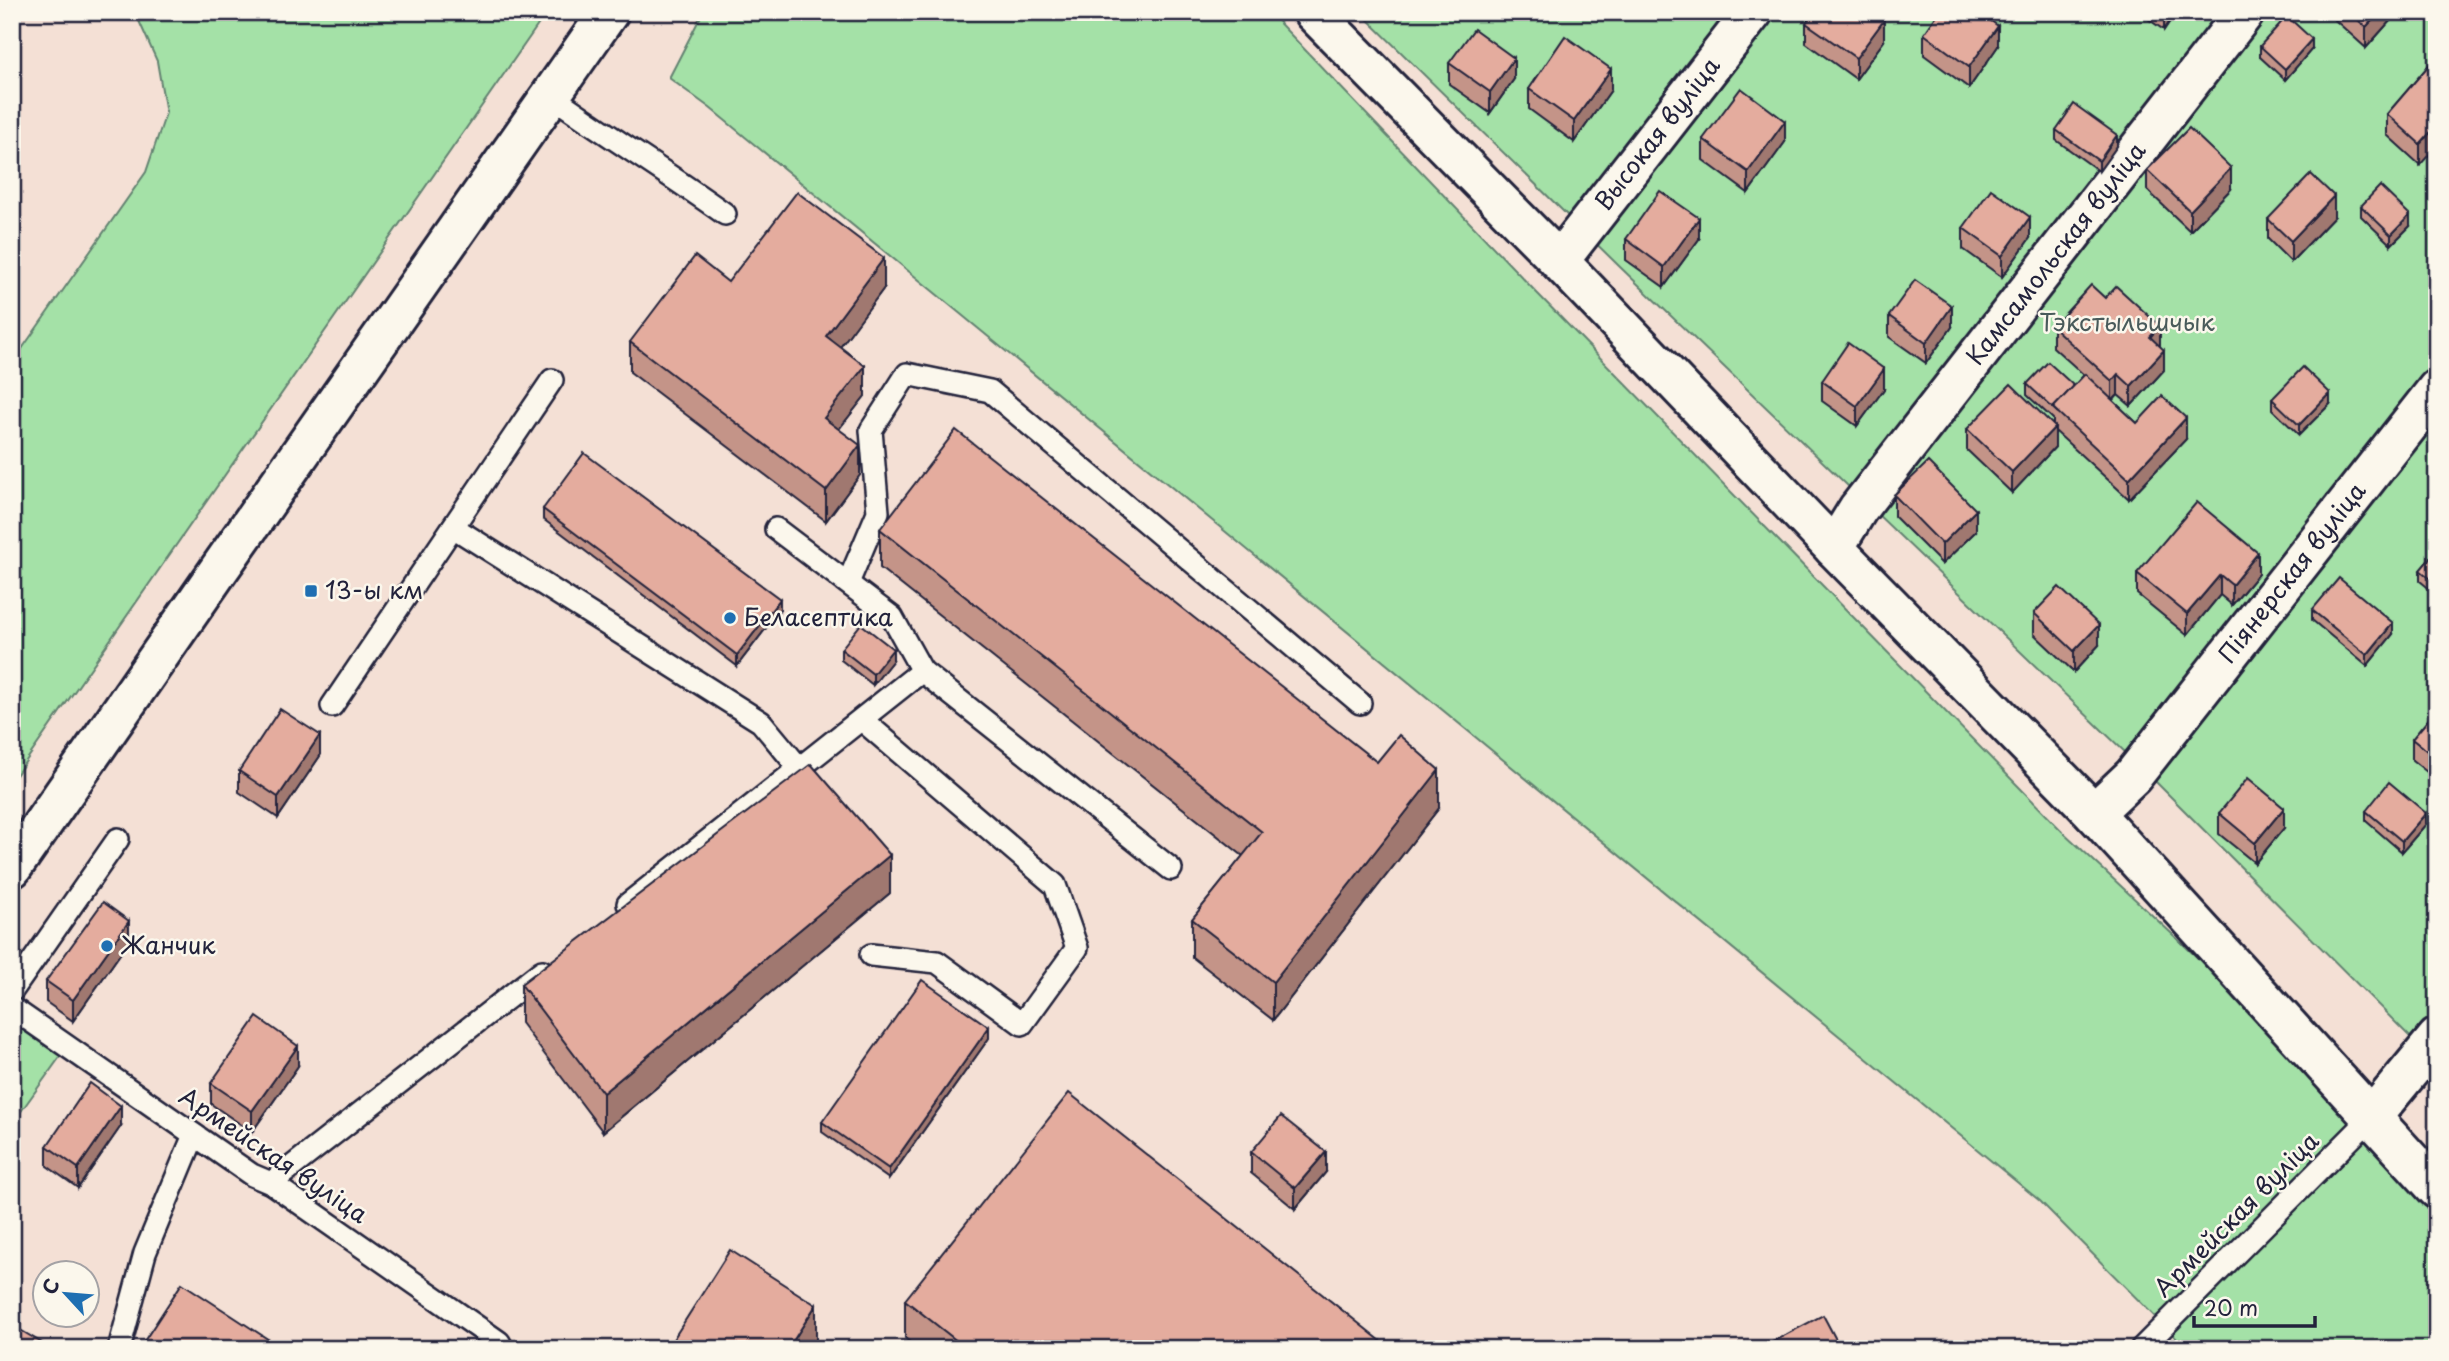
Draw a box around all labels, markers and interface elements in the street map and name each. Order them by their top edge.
street label: Высокая вуліца [1585,48,1728,217]
street label: Камсамольская вуліца [1957,133,2154,372]
park label: Тэкстыльшчык [2039,303,2215,339]
street label: Піянерская вуліца [2208,473,2374,670]
place label: 13-ы км [325,571,423,607]
marker: 13-ы км [303,583,319,599]
place label: Беласептика [744,598,893,634]
marker: Беласептика [722,610,738,626]
place label: Жанчик [120,926,216,962]
marker: Жанчик [99,938,115,954]
street label: Армейская вуліца [172,1078,376,1231]
street label: Армейская вуліца [2145,1123,2327,1304]
north arrow [32,1260,102,1330]
text: С [34,1274,66,1299]
scale bar [2194,1284,2314,1328]
text: 20 m [2204,1291,2258,1323]

